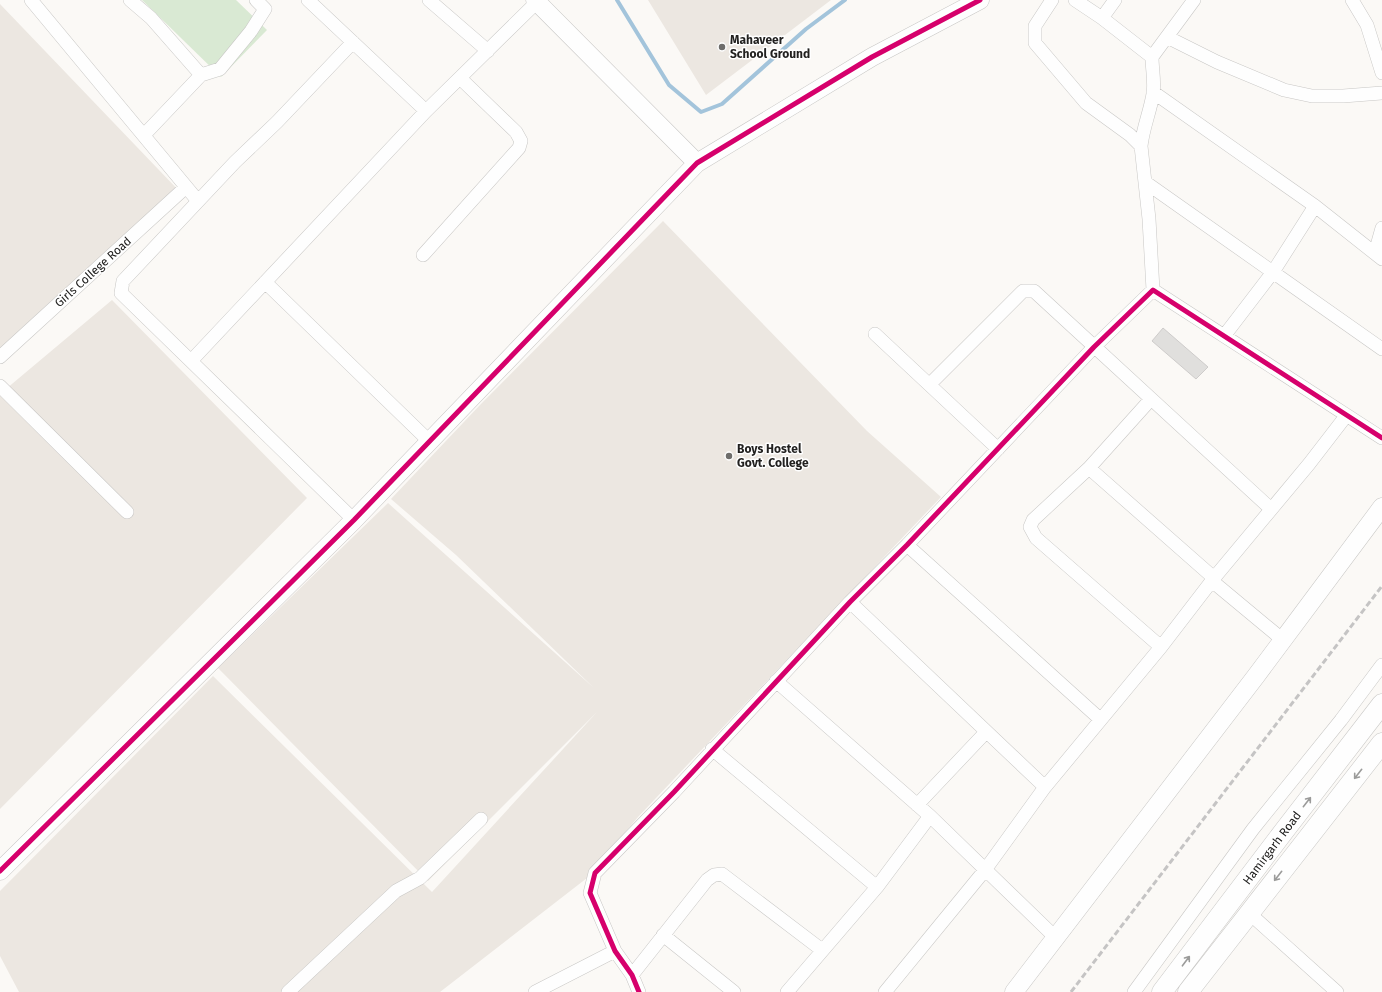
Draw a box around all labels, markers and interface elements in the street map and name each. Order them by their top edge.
place label: Mahaveer School Ground [730,33,810,61]
marker: Mahaveer School Ground [717,42,727,52]
street label: Girls College Road [52,234,134,310]
place label: Boys Hostel Govt. College [737,442,809,470]
marker: Boys Hostel Govt. College [724,451,734,461]
one-way arrow [1354,768,1362,779]
one-way arrow [1302,796,1311,807]
street label: Hamirgarh Road [1240,809,1304,887]
one-way arrow [1273,871,1282,882]
one-way arrow [1182,956,1190,967]

